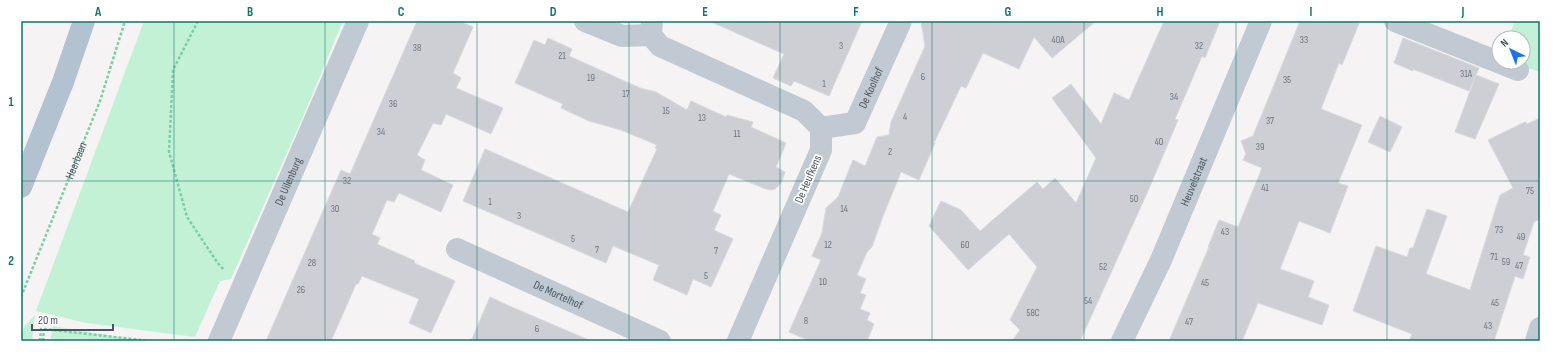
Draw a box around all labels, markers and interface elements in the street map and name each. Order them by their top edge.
text: A [94,4,102,20]
text: B [247,4,253,20]
text: C [398,4,405,20]
text: D [550,4,557,20]
text: E [702,4,708,20]
text: F [853,4,859,20]
text: G [1005,4,1012,20]
text: H [1157,4,1164,20]
text: I [1310,4,1313,20]
text: J [1461,4,1465,20]
north arrow [1491,30,1531,70]
house number: 40A [1052,34,1065,46]
house number: 33 [1300,34,1308,46]
text: N [1498,36,1511,50]
house number: 3 [839,40,843,52]
house number: 32 [1195,40,1203,52]
house number: 38 [413,42,421,54]
house number: 21 [558,50,566,62]
street label: De Koolhof [856,65,887,111]
house number: 31A [1460,68,1473,80]
house number: 6 [921,71,925,83]
house number: 19 [587,72,595,84]
house number: 35 [1283,74,1291,86]
house number: 1 [822,78,826,90]
house number: 17 [622,88,630,100]
house number: 34 [1170,91,1178,103]
text: 1 [8,94,14,110]
house number: 36 [389,98,397,110]
house number: 15 [662,105,670,117]
house number: 4 [903,111,907,123]
house number: 13 [698,112,706,124]
house number: 37 [1266,115,1274,127]
house number: 34 [377,126,385,138]
house number: 11 [734,128,741,140]
house number: 40 [1155,136,1163,148]
street label: Heerbaan [62,140,91,182]
house number: 39 [1256,141,1264,153]
house number: 2 [888,146,892,158]
street label: De Heufkens [792,153,825,205]
street label: De Uilenburg [272,155,306,208]
street label: Heuvelstraat [1177,155,1211,208]
house number: 32 [343,175,351,187]
house number: 41 [1261,182,1269,194]
house number: 75 [1526,185,1534,197]
house number: 50 [1130,193,1138,205]
house number: 1 [488,196,492,208]
house number: 30 [331,203,339,215]
house number: 14 [840,203,848,215]
house number: 3 [517,210,521,222]
house number: 73 [1495,224,1503,236]
house number: 43 [1221,226,1229,238]
house number: 49 [1517,231,1525,243]
house number: 5 [571,233,575,245]
house number: 12 [824,239,832,251]
house number: 60 [961,239,969,251]
house number: 7 [595,244,599,256]
house number: 7 [714,245,718,257]
house number: 71 [1490,251,1498,263]
text: 2 [8,253,14,269]
house number: 59 [1502,256,1510,268]
house number: 28 [308,257,316,269]
house number: 47 [1515,260,1523,272]
house number: 52 [1099,261,1107,273]
house number: 5 [704,270,708,282]
house number: 10 [819,276,827,288]
house number: 45 [1201,277,1209,289]
street label: De Mortelhof [531,278,585,313]
house number: 26 [297,284,305,296]
house number: 54 [1084,295,1092,307]
house number: 45 [1491,297,1499,309]
scale bar [32,306,113,332]
house number: 58C [1026,307,1040,319]
text: 20 m [38,313,58,328]
house number: 8 [804,315,808,327]
house number: 47 [1185,316,1193,328]
house number: 43 [1484,320,1492,332]
house number: 6 [535,323,539,335]

